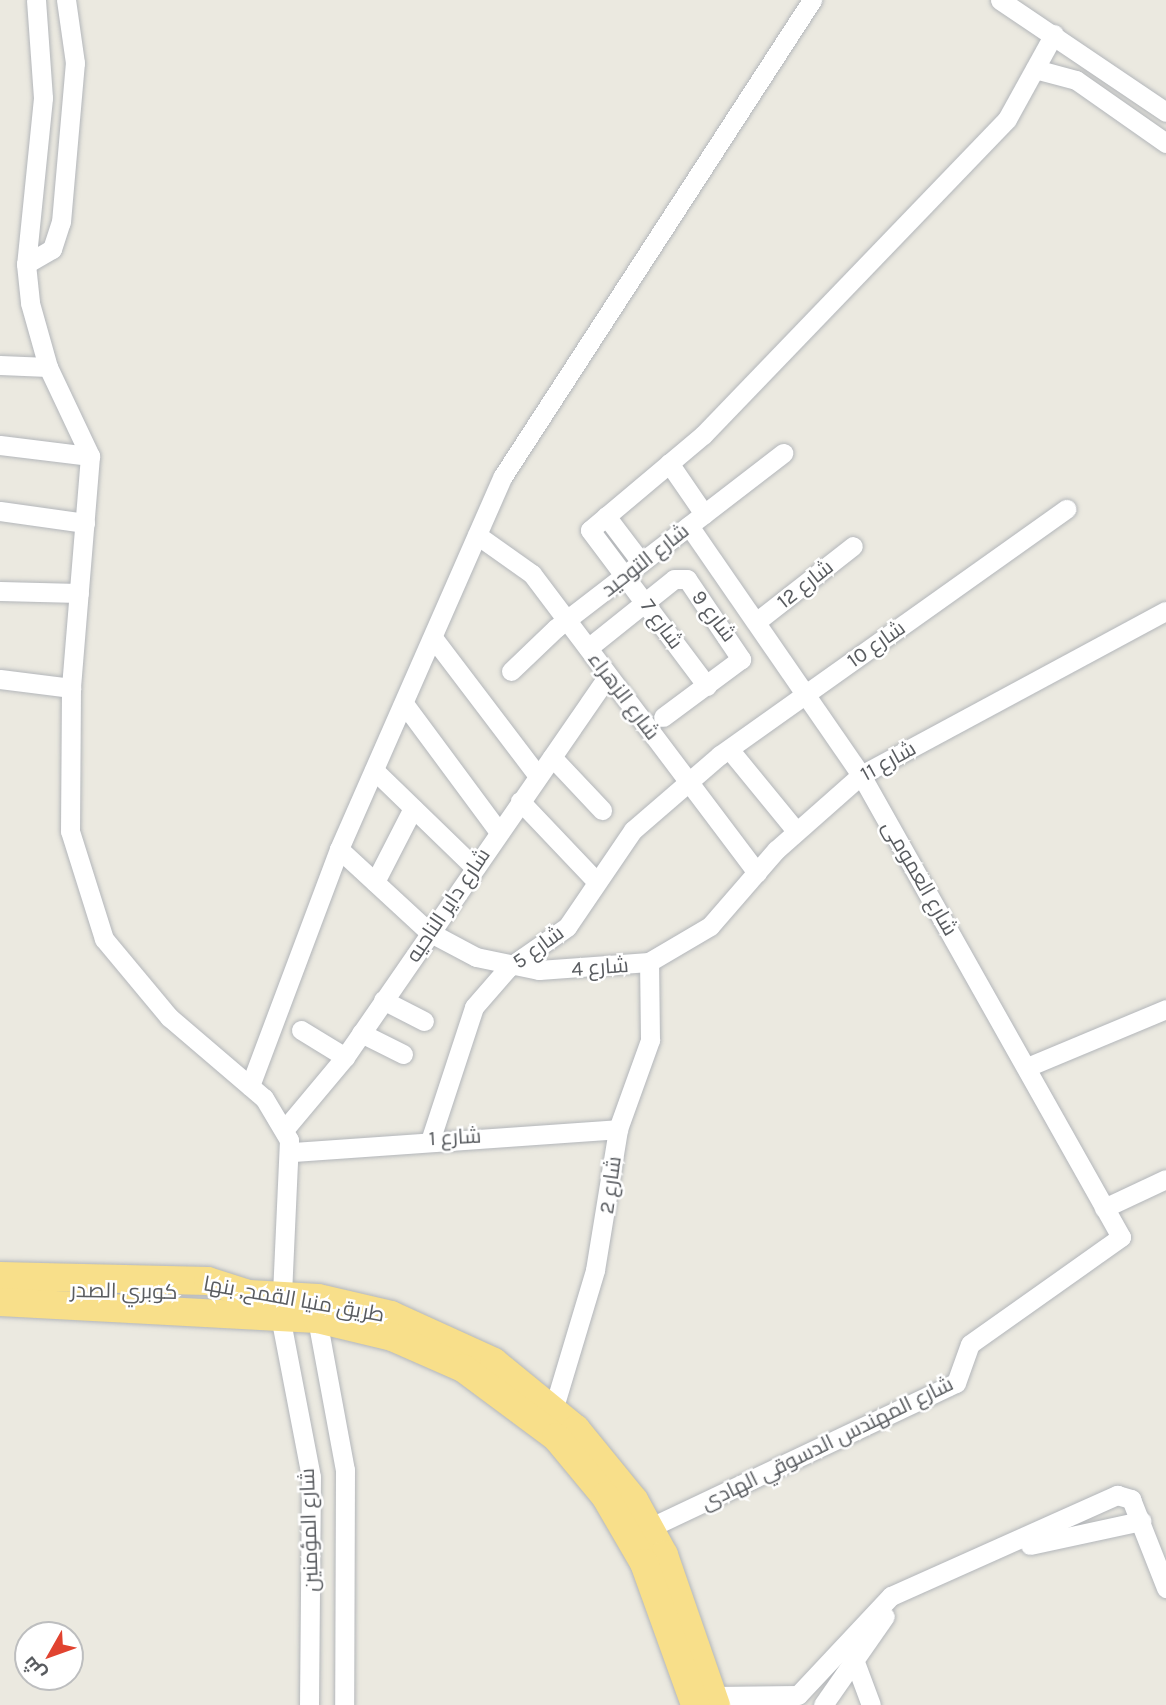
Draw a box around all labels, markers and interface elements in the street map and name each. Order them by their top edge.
street label: شارع التوحيد [596,518,694,602]
street label: شارع 12 [772,554,838,614]
street label: شارع 9 [687,585,741,647]
street label: شارع 7 [635,594,689,654]
street label: شارع 10 [842,615,910,673]
street label: شارع الزهراء [583,647,665,745]
street label: شارع 11 [856,736,920,786]
street label: شارع العمومى [877,816,963,940]
street label: شارع داير الناحيه [401,843,495,967]
street label: شارع 5 [507,920,569,974]
street label: شارع 4 [570,952,630,982]
street label: شارع 1 [428,1123,482,1151]
street label: شارع 2 [593,1155,627,1215]
street label: طريق منيا القمح, بنها [202,1271,386,1327]
street label: كوبري الصدر [70,1277,178,1305]
street label: شارع المهندس الدسوقي الهادى [697,1371,957,1515]
street label: شارع المؤمنين [294,1468,324,1592]
north arrow [14,1621,84,1691]
text: ش [18,1652,51,1685]

